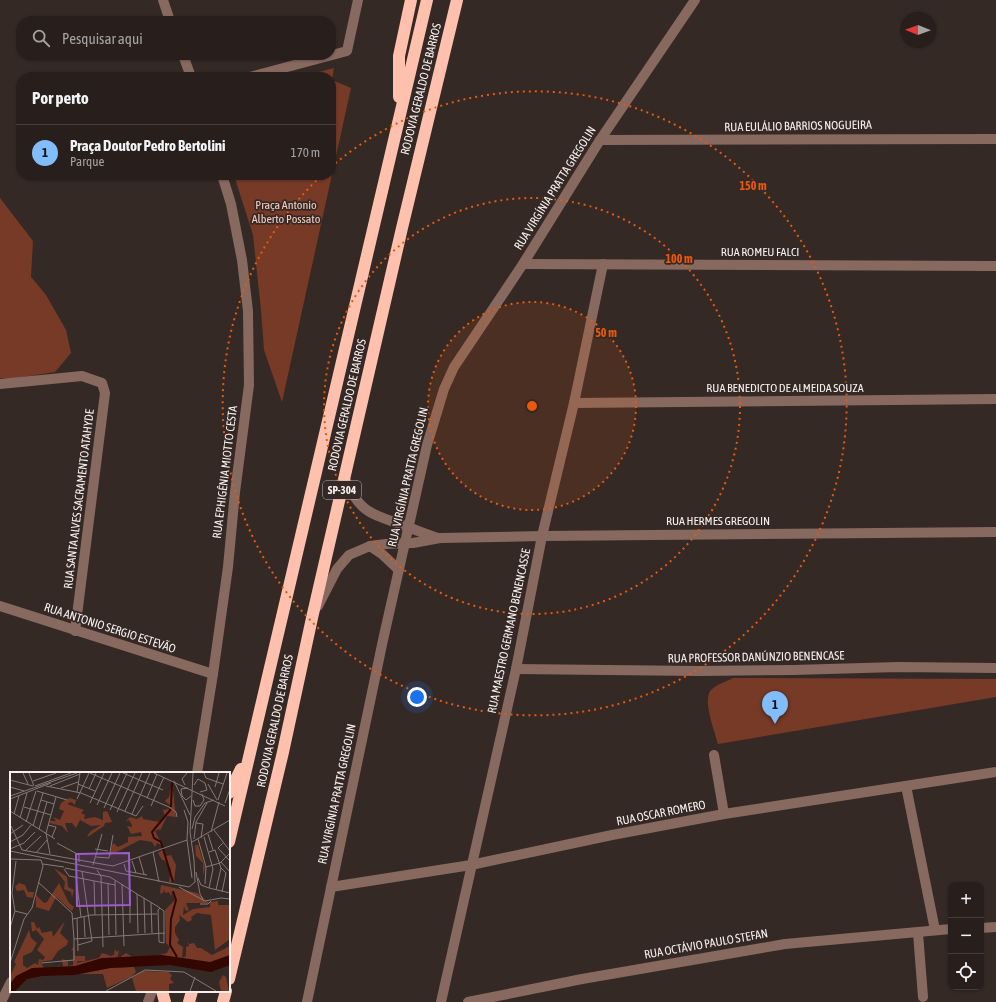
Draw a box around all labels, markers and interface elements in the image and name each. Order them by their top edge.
north arrow [900,12,936,48]
search box [16,16,336,60]
street label: RODOVIA GERALDO DE BARROS [398,22,444,156]
icon: search [30,27,52,49]
text: Pesquisar aqui [62,30,143,47]
text: Por perto [32,88,89,108]
street label: RUA EULÁLIO BARRIOS NOGUEIRA [724,118,872,134]
street label: RUA VIRGÍNIA PRATTA GREGOLIN [511,124,599,252]
text: Praça Doutor Pedro Bertolini [70,137,226,154]
text: 1 [42,145,48,160]
text: 170 m [291,145,320,160]
text: Parque [70,154,104,169]
text: 150 m [739,179,767,193]
park label: Praça Antonio Alberto Possato [252,198,321,226]
street label: RUA ROMEU FALCI [721,245,799,259]
text: 100 m [665,252,693,266]
text: 50 m [595,326,617,340]
street label: RODOVIA GERALDO DE BARROS [325,338,369,472]
street label: RUA BENEDICTO DE ALMEIDA SOUZA [706,381,864,395]
centre of rings [525,399,539,413]
street label: RUA EPHIGÊNIA MIOTTO CESTA [210,405,240,539]
street label: RUA VIRGÍNIA PRATTA GREGOLIN [385,406,431,548]
street label: RUA SANTA ALVES SACRAMENTO ATAHYDE [61,408,97,590]
road number: SP-304 [323,481,361,499]
street label: RUA HERMES GREGOLIN [666,514,770,528]
street label: RUA MAESTRO GERMANO BENENCASSE [485,547,533,715]
street label: RUA ANTONIO SERGIO ESTEVÃO [42,600,178,656]
street label: RUA PROFESSOR DANÚNZIO BENENCASE [668,648,844,666]
street label: RODOVIA GERALDO DE BARROS [254,653,296,789]
your location [407,687,427,707]
pin: 1 [762,691,788,724]
street label: RUA VIRGÍNIA PRATTA GREGOLIN [315,723,359,865]
inset map [10,772,230,992]
street label: RUA OSCAR ROMERO [615,797,707,829]
map controls [948,882,984,990]
button: + [948,882,984,918]
button: − [948,918,984,954]
street label: RUA OCTÁVIO PAULO STEFAN [643,926,769,962]
button: locate [948,954,984,990]

